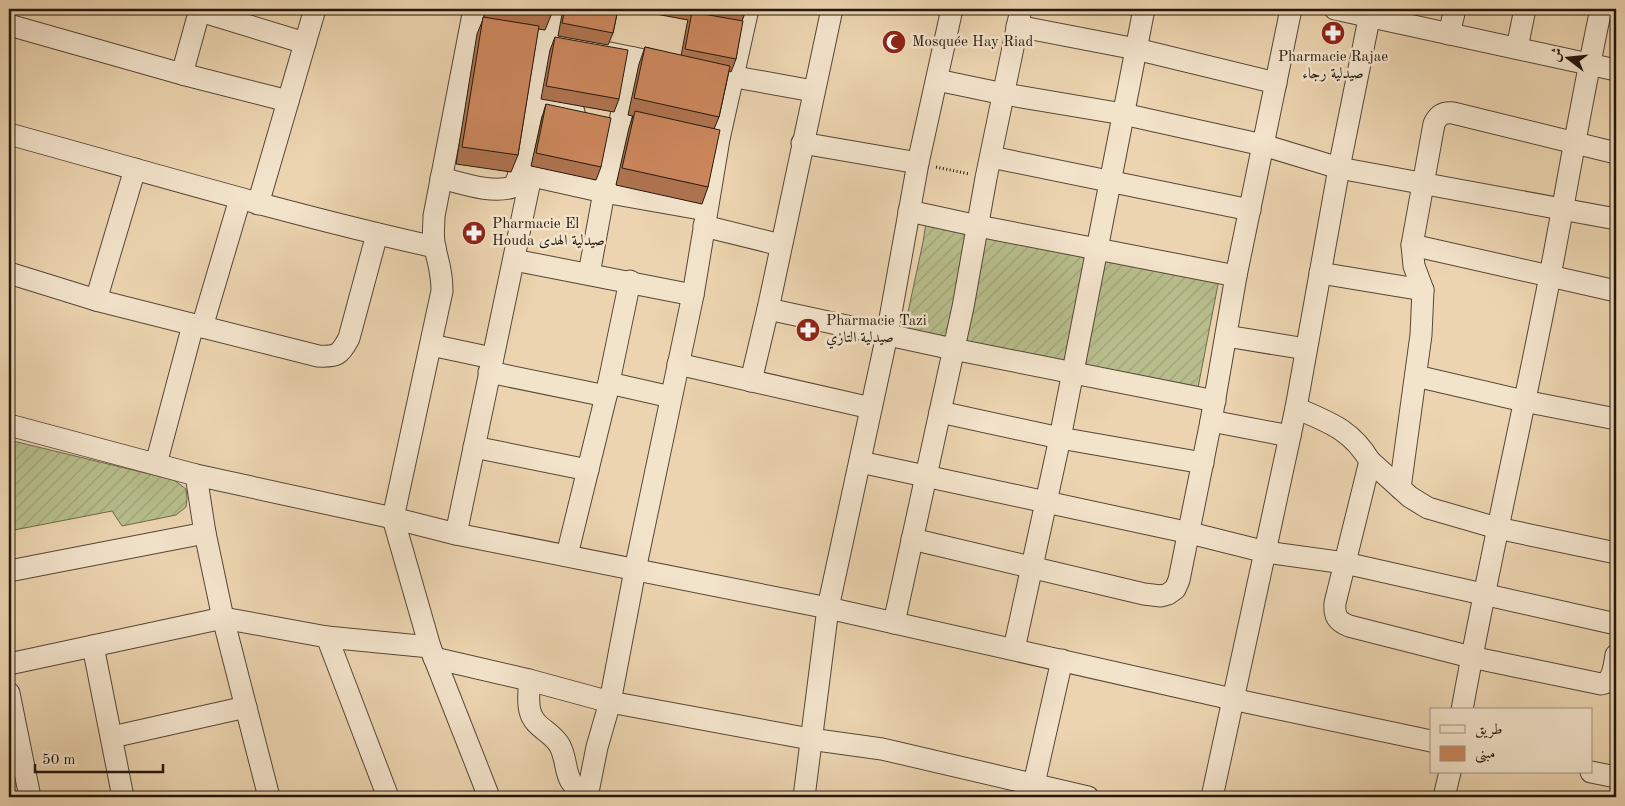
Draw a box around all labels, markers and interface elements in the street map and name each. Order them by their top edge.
pharmacy icon: Pharmacie Rajae صيدلية رجاء [1320,20,1346,46]
mosque icon: Mosquée Hay Riad [881,29,907,55]
north arrow [1542,32,1592,82]
place label: Mosquée Hay Riad [912,35,1033,50]
text: ش [1548,46,1565,63]
place label: Pharmacie Rajae صيدلية رجاء [1278,50,1388,82]
place label: Pharmacie El Houda صيدلية الهدى [492,217,605,249]
pharmacy icon: Pharmacie El Houda صيدلية الهدى [461,220,487,246]
place label: Pharmacie Tazi صيدلية التازي [826,314,927,349]
pharmacy icon: Pharmacie Tazi صيدلية التازي [795,317,821,343]
legend [1430,708,1592,774]
text: طريق [1475,723,1502,739]
scale bar [35,741,162,773]
text: مبنى [1475,747,1495,764]
text: 50 m [42,753,76,768]

